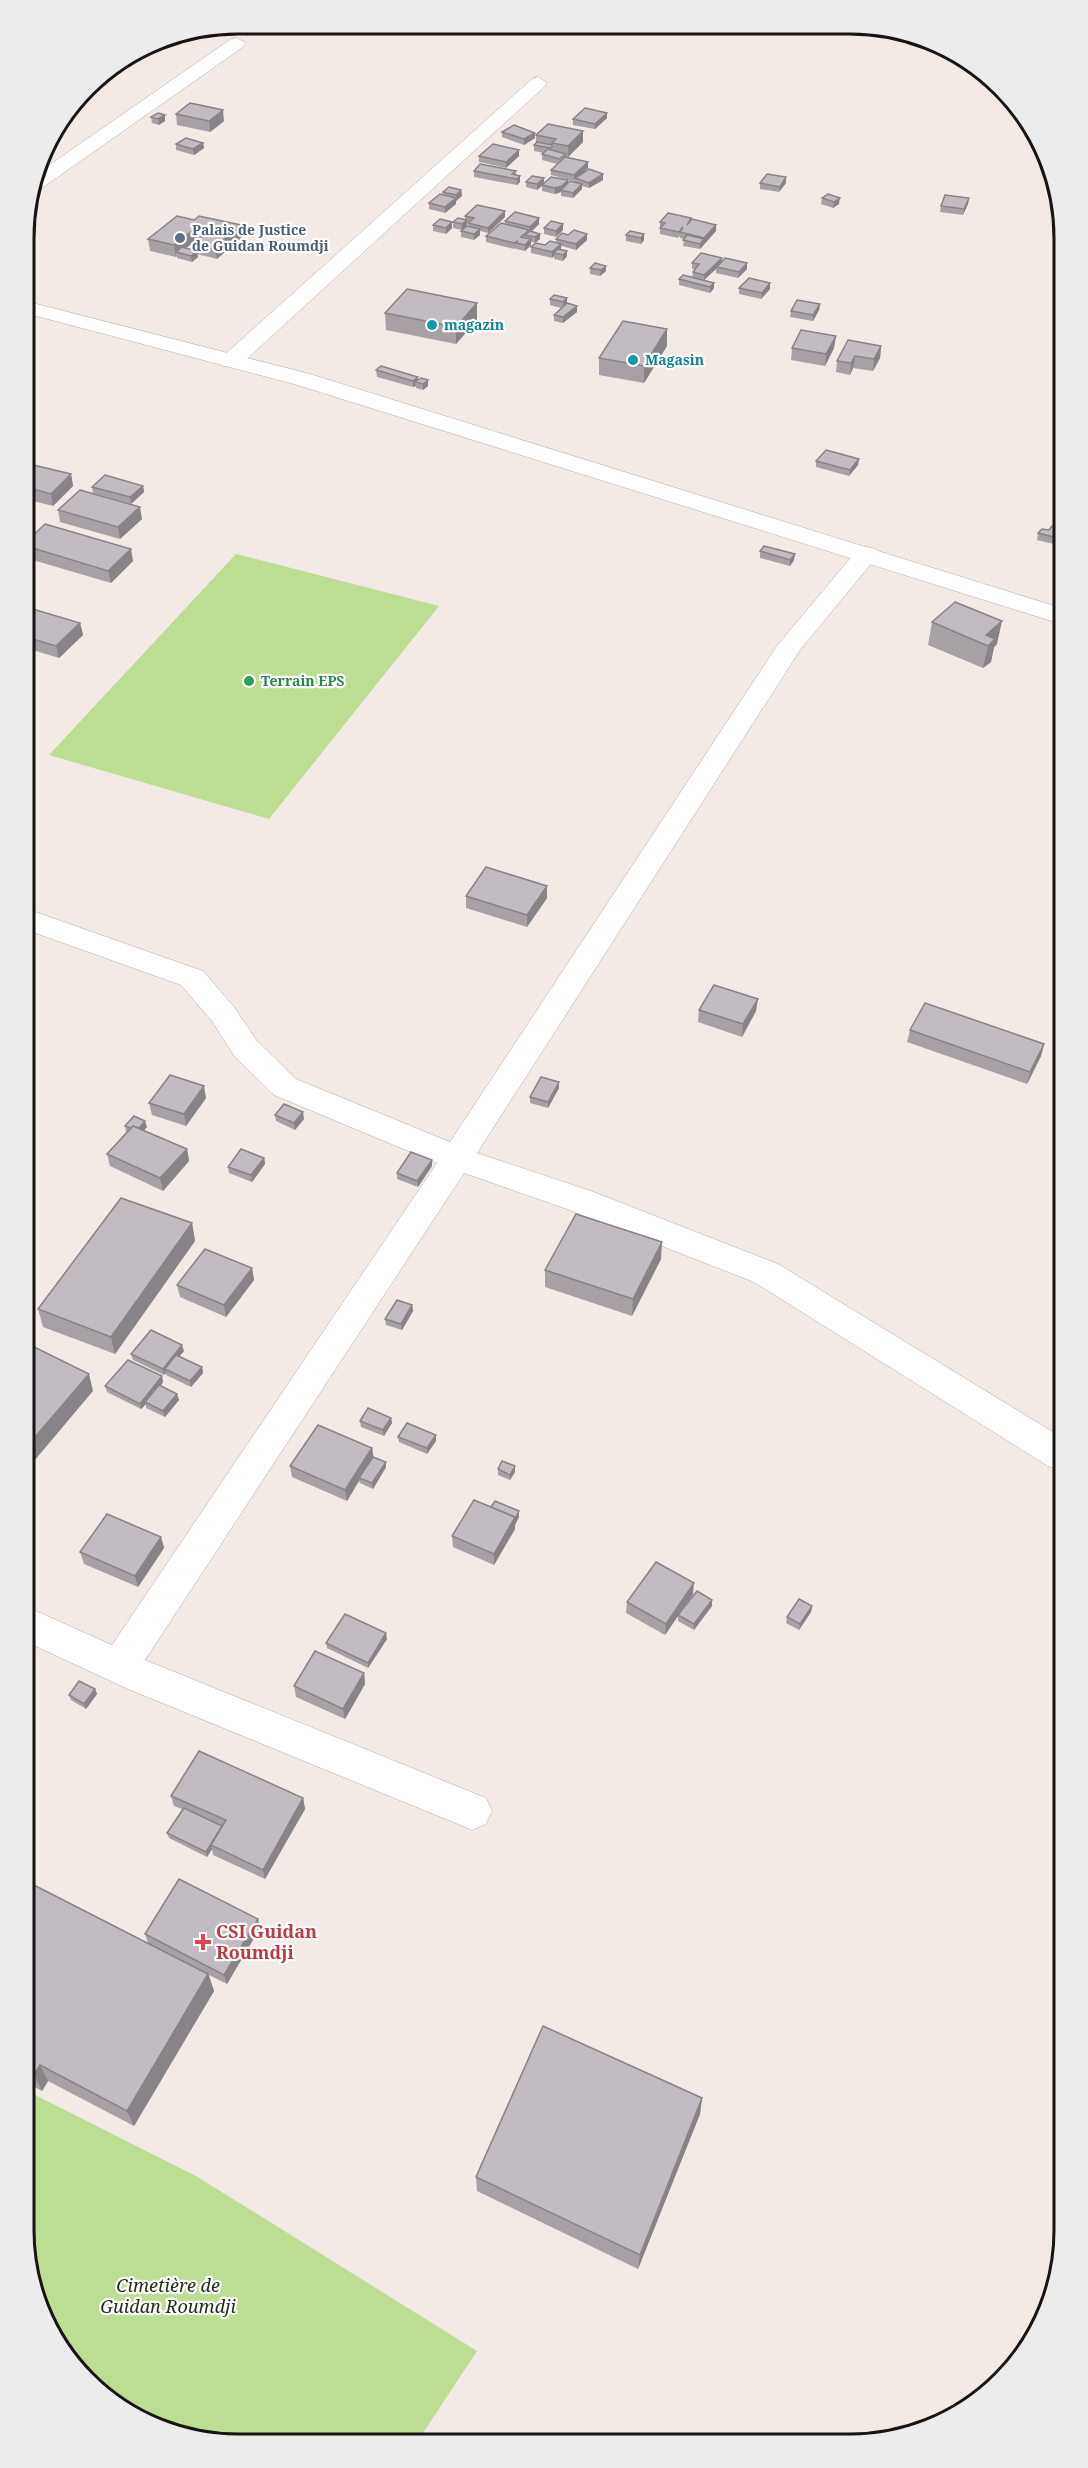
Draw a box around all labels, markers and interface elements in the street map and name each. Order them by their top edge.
place label: Palais de Justice de Guidan Roumdji [192,220,329,255]
marker: Palais de Justice de Guidan Roumdji [173,231,187,245]
place label: magazin [444,315,504,334]
marker: magazin [425,318,439,332]
place label: Magasin [645,350,704,369]
marker: Magasin [626,353,640,367]
place label: Terrain EPS [261,671,344,690]
marker: Terrain EPS [242,674,256,688]
place label: CSI Guidan Roumdji [216,1919,317,1964]
marker: CSI Guidan Roumdji [194,1933,212,1951]
park label: Cimetière de Guidan Roumdji [100,2273,236,2318]

